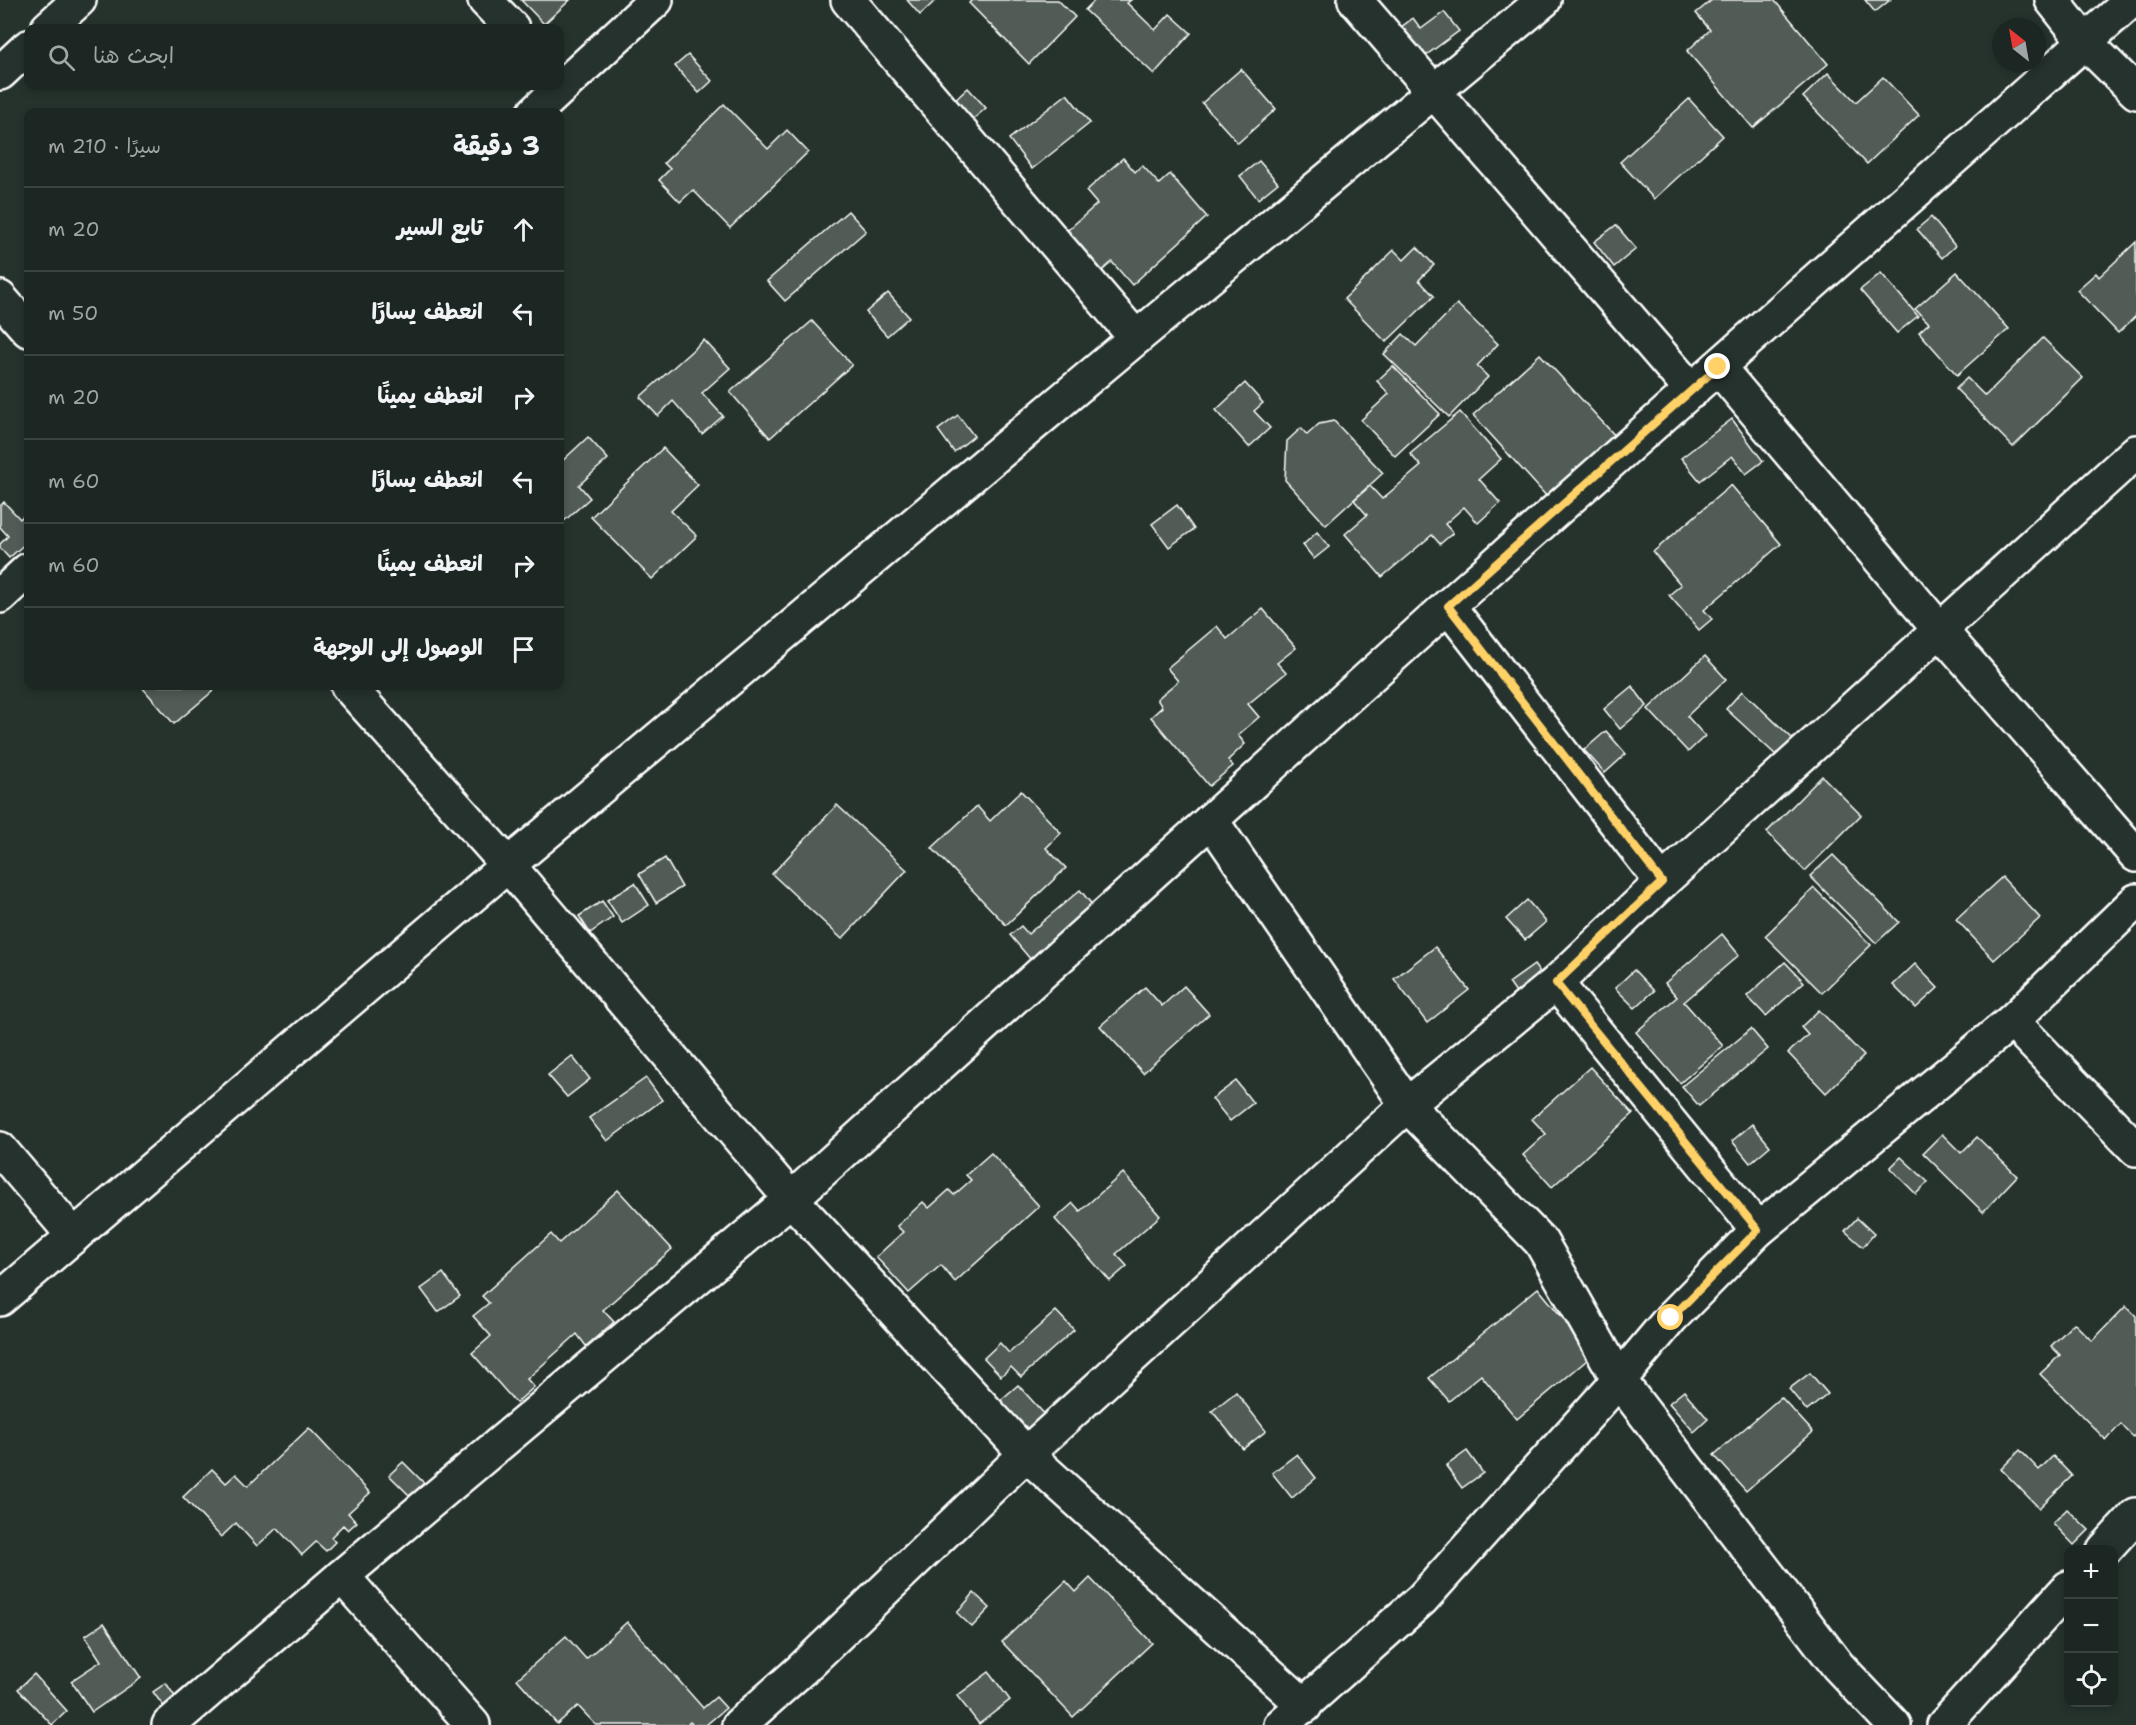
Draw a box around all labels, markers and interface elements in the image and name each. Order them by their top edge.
north arrow [1992,18,2046,72]
search box [24,24,564,90]
icon: search [45,41,78,74]
text: ابحث هنا [93,41,174,70]
text: 3 دقيقة [453,128,540,163]
text: سيرًا · 210 m [48,133,161,159]
text: تابع السير [397,213,483,242]
icon: ahead [507,213,540,246]
text: 20 m [48,216,99,242]
text: انعطف يسارًا [371,297,483,326]
icon: left [507,297,540,330]
text: 50 m [48,300,98,326]
route end [1704,353,1730,379]
text: انعطف يمينًا [377,381,483,410]
icon: right [507,381,540,414]
text: 20 m [48,384,99,410]
text: انعطف يسارًا [371,465,483,494]
icon: left [507,465,540,498]
text: 60 m [48,468,100,494]
text: انعطف يمينًا [377,549,483,578]
icon: right [507,549,540,582]
text: 60 m [48,552,100,578]
text: الوصول إلى الوجهة [313,633,483,662]
icon: arrive [507,633,540,666]
route start [1657,1304,1683,1330]
map controls [2064,1545,2118,1707]
button: + [2064,1545,2118,1599]
button: − [2064,1599,2118,1653]
button: locate [2064,1653,2118,1707]

